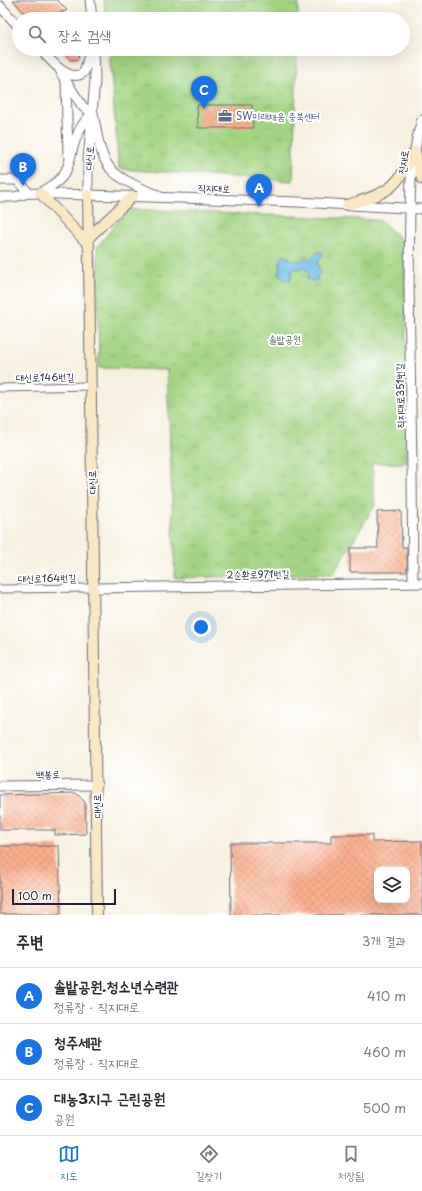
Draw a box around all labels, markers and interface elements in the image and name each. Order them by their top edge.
search box [12,12,410,56]
icon: search [26,23,48,45]
text: 장소 검색 [58,23,111,46]
pin: C [191,76,217,109]
office icon: SW미래채움 충북센터 [217,108,233,124]
place label: SW미래채움 충북센터 [236,108,320,123]
street label: 대신로 [80,146,97,170]
street label: 진재로 [393,149,412,175]
pin: B [10,153,36,186]
pin: A [246,174,272,207]
street label: 직지대로 [198,179,230,196]
park label: 솔밭공원 [269,331,301,346]
street label: 직지대로351번길 [391,363,408,429]
street label: 대신로146번길 [16,368,74,385]
street label: 대신로 [84,470,99,494]
street label: 2순환로971번길 [226,565,290,582]
street label: 대신로164번길 [18,569,76,586]
your location [191,617,211,637]
street label: 백봉로 [36,766,60,781]
street label: 대신로 [89,794,104,818]
map controls [374,867,410,903]
button: layers [374,867,410,903]
scale bar [12,887,116,906]
text: 100 m [18,887,52,904]
text: 주변 [16,928,43,954]
text: 3개 결과 [362,931,406,950]
text: 솔밭공원.청소년수련관 [54,974,179,997]
text: A [24,986,34,1005]
text: 410 m [367,986,406,1005]
text: 정류장 · 직지대로 [54,997,139,1016]
text: 청주세관 [54,1030,102,1053]
text: B [25,1042,33,1061]
text: 460 m [363,1042,406,1061]
text: 정류장 · 직지대로 [54,1053,139,1072]
text: 대농3지구 근린공원 [54,1086,165,1109]
text: C [24,1098,34,1117]
text: 500 m [363,1098,406,1117]
text: 공원 [54,1109,75,1128]
tab: 지도 [58,1143,80,1184]
tab: 길찾기 [195,1143,222,1184]
tab: 저장됨 [338,1143,364,1184]

